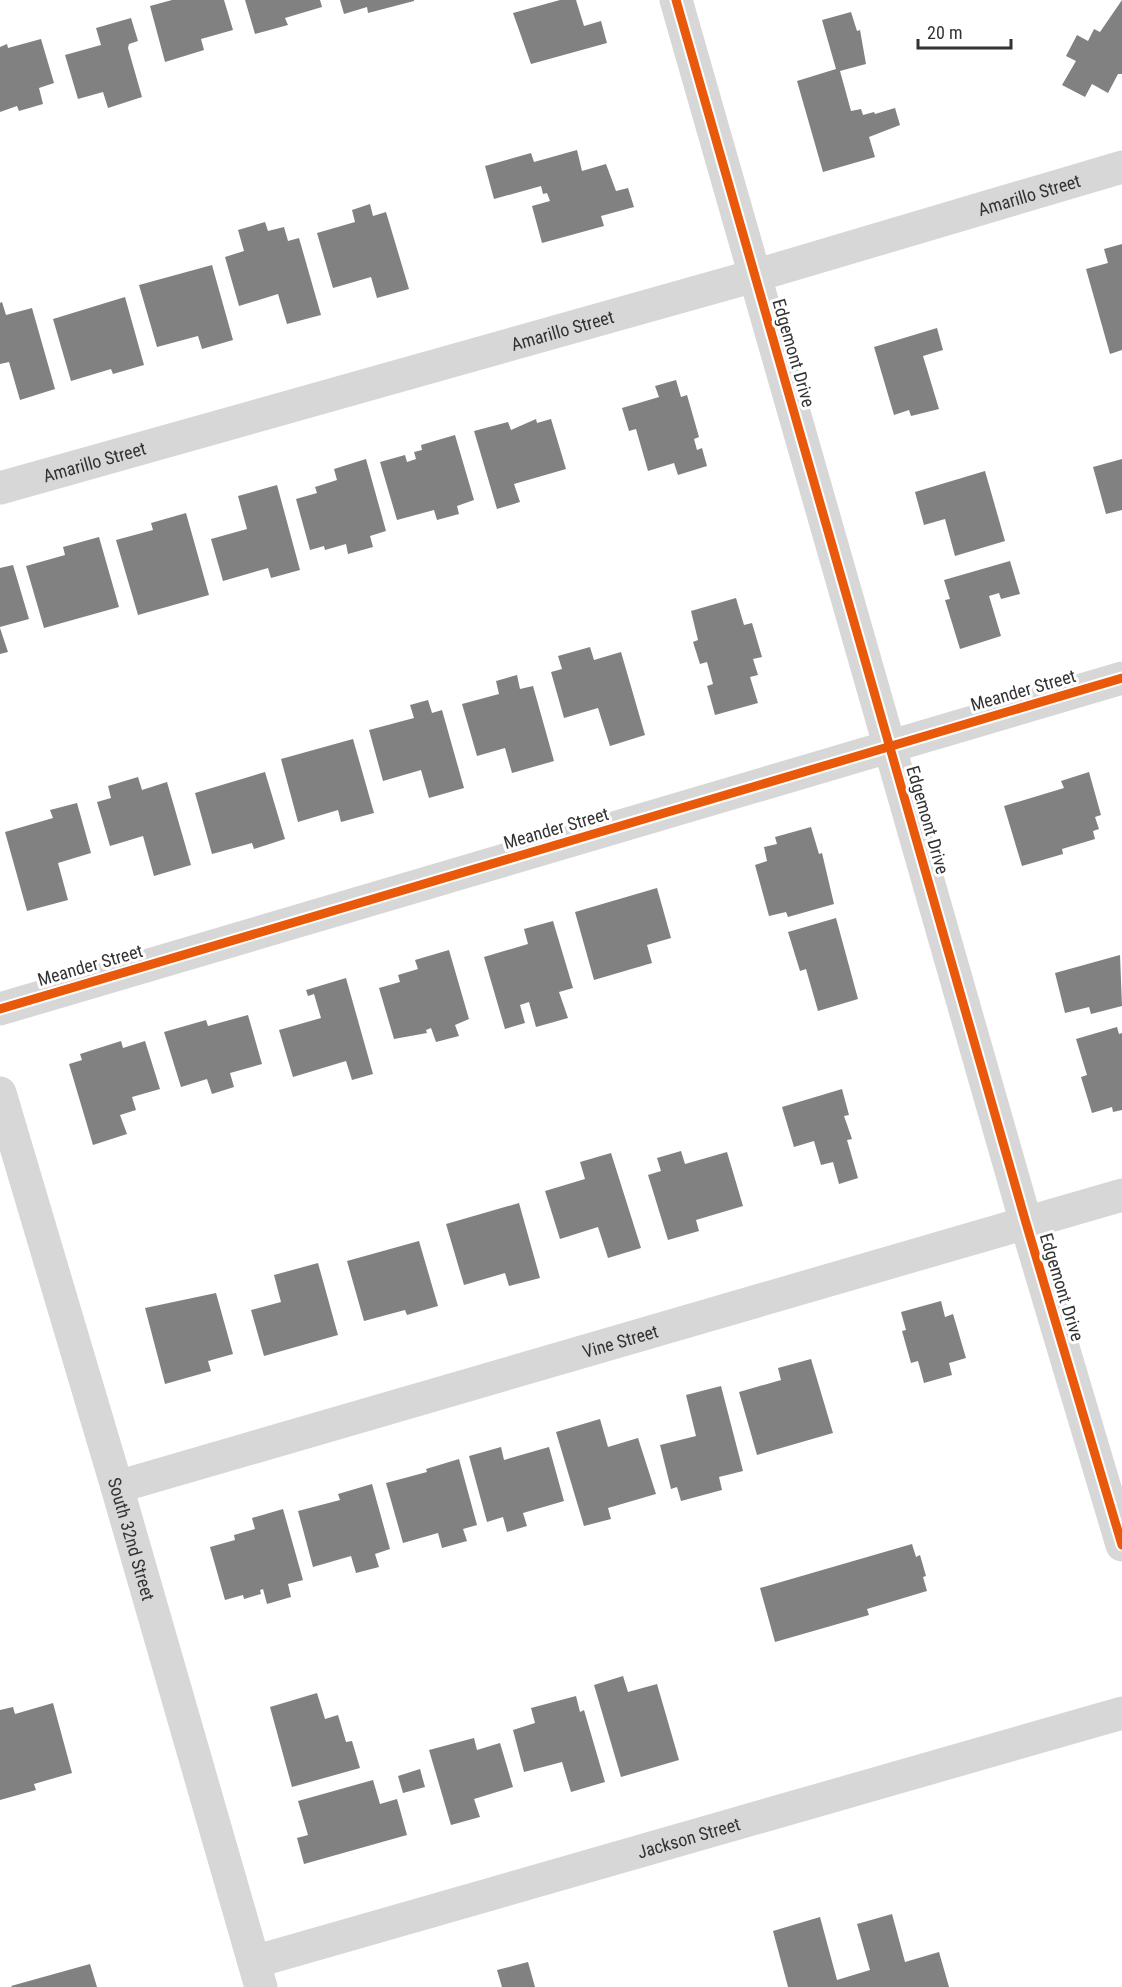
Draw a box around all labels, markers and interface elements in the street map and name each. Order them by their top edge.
scale bar [918,12,1011,50]
text: 20 m [927,22,962,43]
street label: Amarillo Street [975,169,1083,220]
street label: Edgemont Drive [769,296,819,410]
street label: Amarillo Street [508,305,616,354]
street label: Amarillo Street [41,437,148,486]
street label: Meander Street [968,665,1078,715]
street label: Edgemont Drive [903,763,953,877]
street label: Meander Street [501,803,611,853]
street label: Meander Street [35,940,145,990]
street label: Edgemont Drive [1036,1231,1088,1343]
street label: Vine Street [580,1320,660,1362]
street label: South 32nd Street [104,1475,160,1603]
street label: Jackson Street [635,1813,742,1862]

